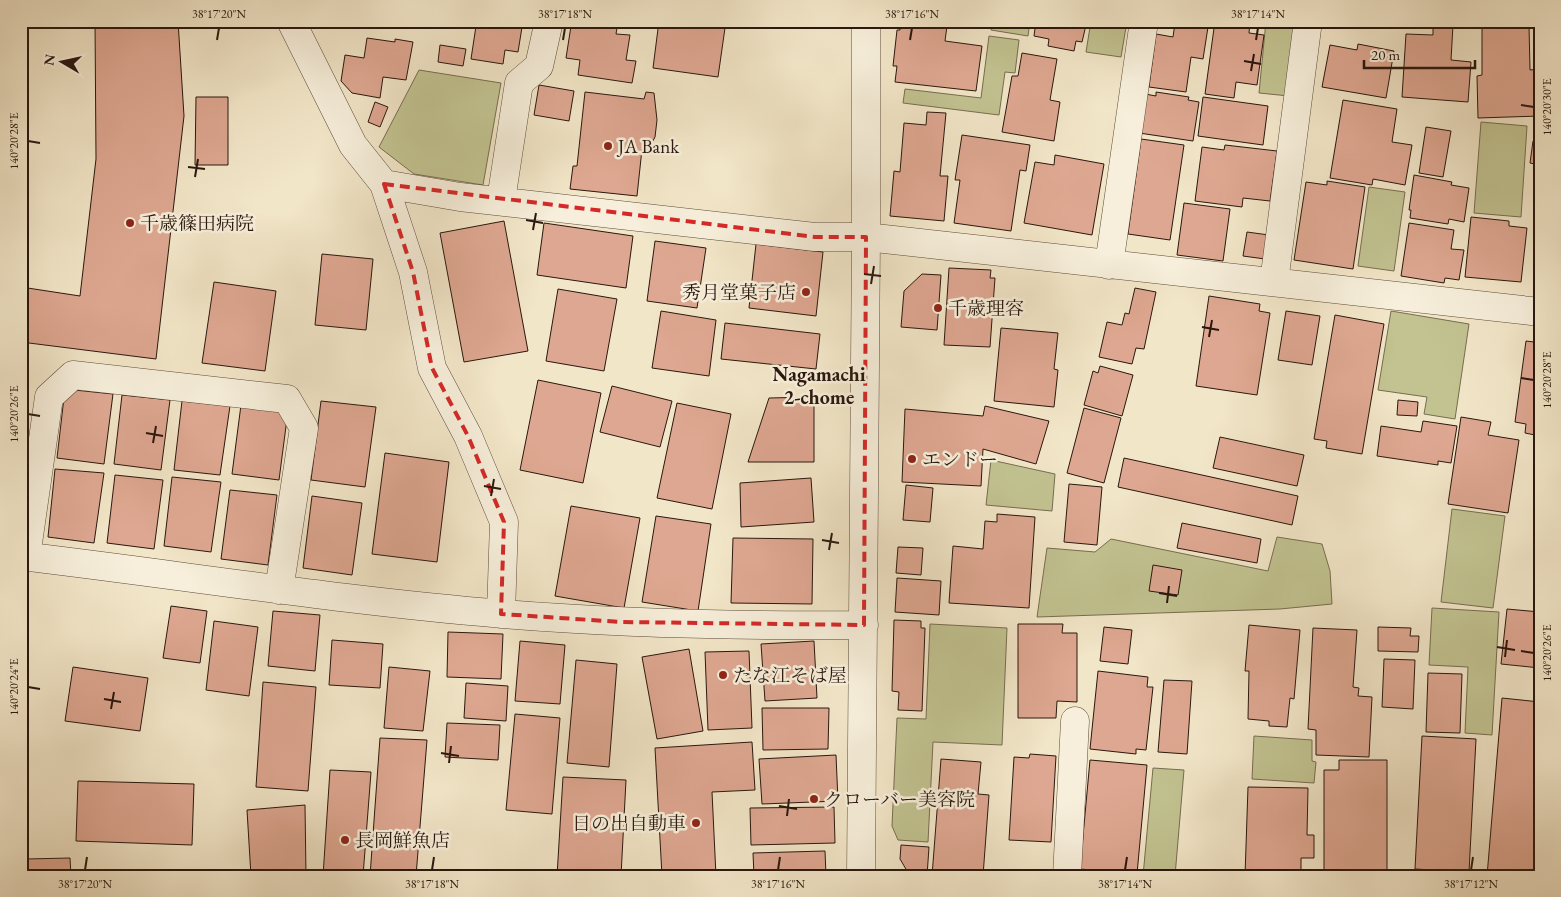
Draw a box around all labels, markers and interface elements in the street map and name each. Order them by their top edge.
text: 38°17'20"N [192,6,246,22]
text: 38°17'18"N [538,6,592,22]
text: 38°17'16"N [885,6,939,22]
text: 38°17'14"N [1231,6,1285,22]
north arrow [38,38,88,88]
scale bar [1364,38,1475,70]
text: 20 m [1371,45,1400,64]
text: N [39,52,59,67]
text: 140°20'30"E [1539,78,1555,135]
text: 140°20'28"E [6,112,22,169]
place label: JA Bank [616,134,680,159]
marker: JA Bank [602,140,614,152]
place label: 千歳篠田病院 [140,211,254,236]
marker: 千歳篠田病院 [124,217,136,229]
place label: 秀月堂菓子店 [682,280,796,305]
marker: 秀月堂菓子店 [800,286,812,298]
place label: 千歳理容 [948,296,1024,321]
marker: 千歳理容 [932,302,944,314]
text: 140°20'28"E [1539,351,1555,408]
district label: Nagamachi 2-chome [772,361,866,410]
text: 140°20'26"E [6,385,22,442]
place label: エンドー [922,447,998,472]
marker: エンドー [906,453,918,465]
text: 140°20'26"E [1539,624,1555,681]
text: 140°20'24"E [6,658,22,715]
place label: たな江そば屋 [733,663,847,688]
marker: たな江そば屋 [717,669,729,681]
place label: クローバー美容院 [824,787,975,812]
marker: クローバー美容院 [808,793,820,805]
place label: 日の出自動車 [572,811,686,836]
marker: 日の出自動車 [690,817,702,829]
place label: 長岡鮮魚店 [355,828,450,853]
marker: 長岡鮮魚店 [339,834,351,846]
text: 38°17'20"N [58,876,112,892]
text: 38°17'18"N [405,876,459,892]
text: 38°17'16"N [751,876,805,892]
text: 38°17'14"N [1098,876,1152,892]
text: 38°17'12"N [1444,876,1498,892]

